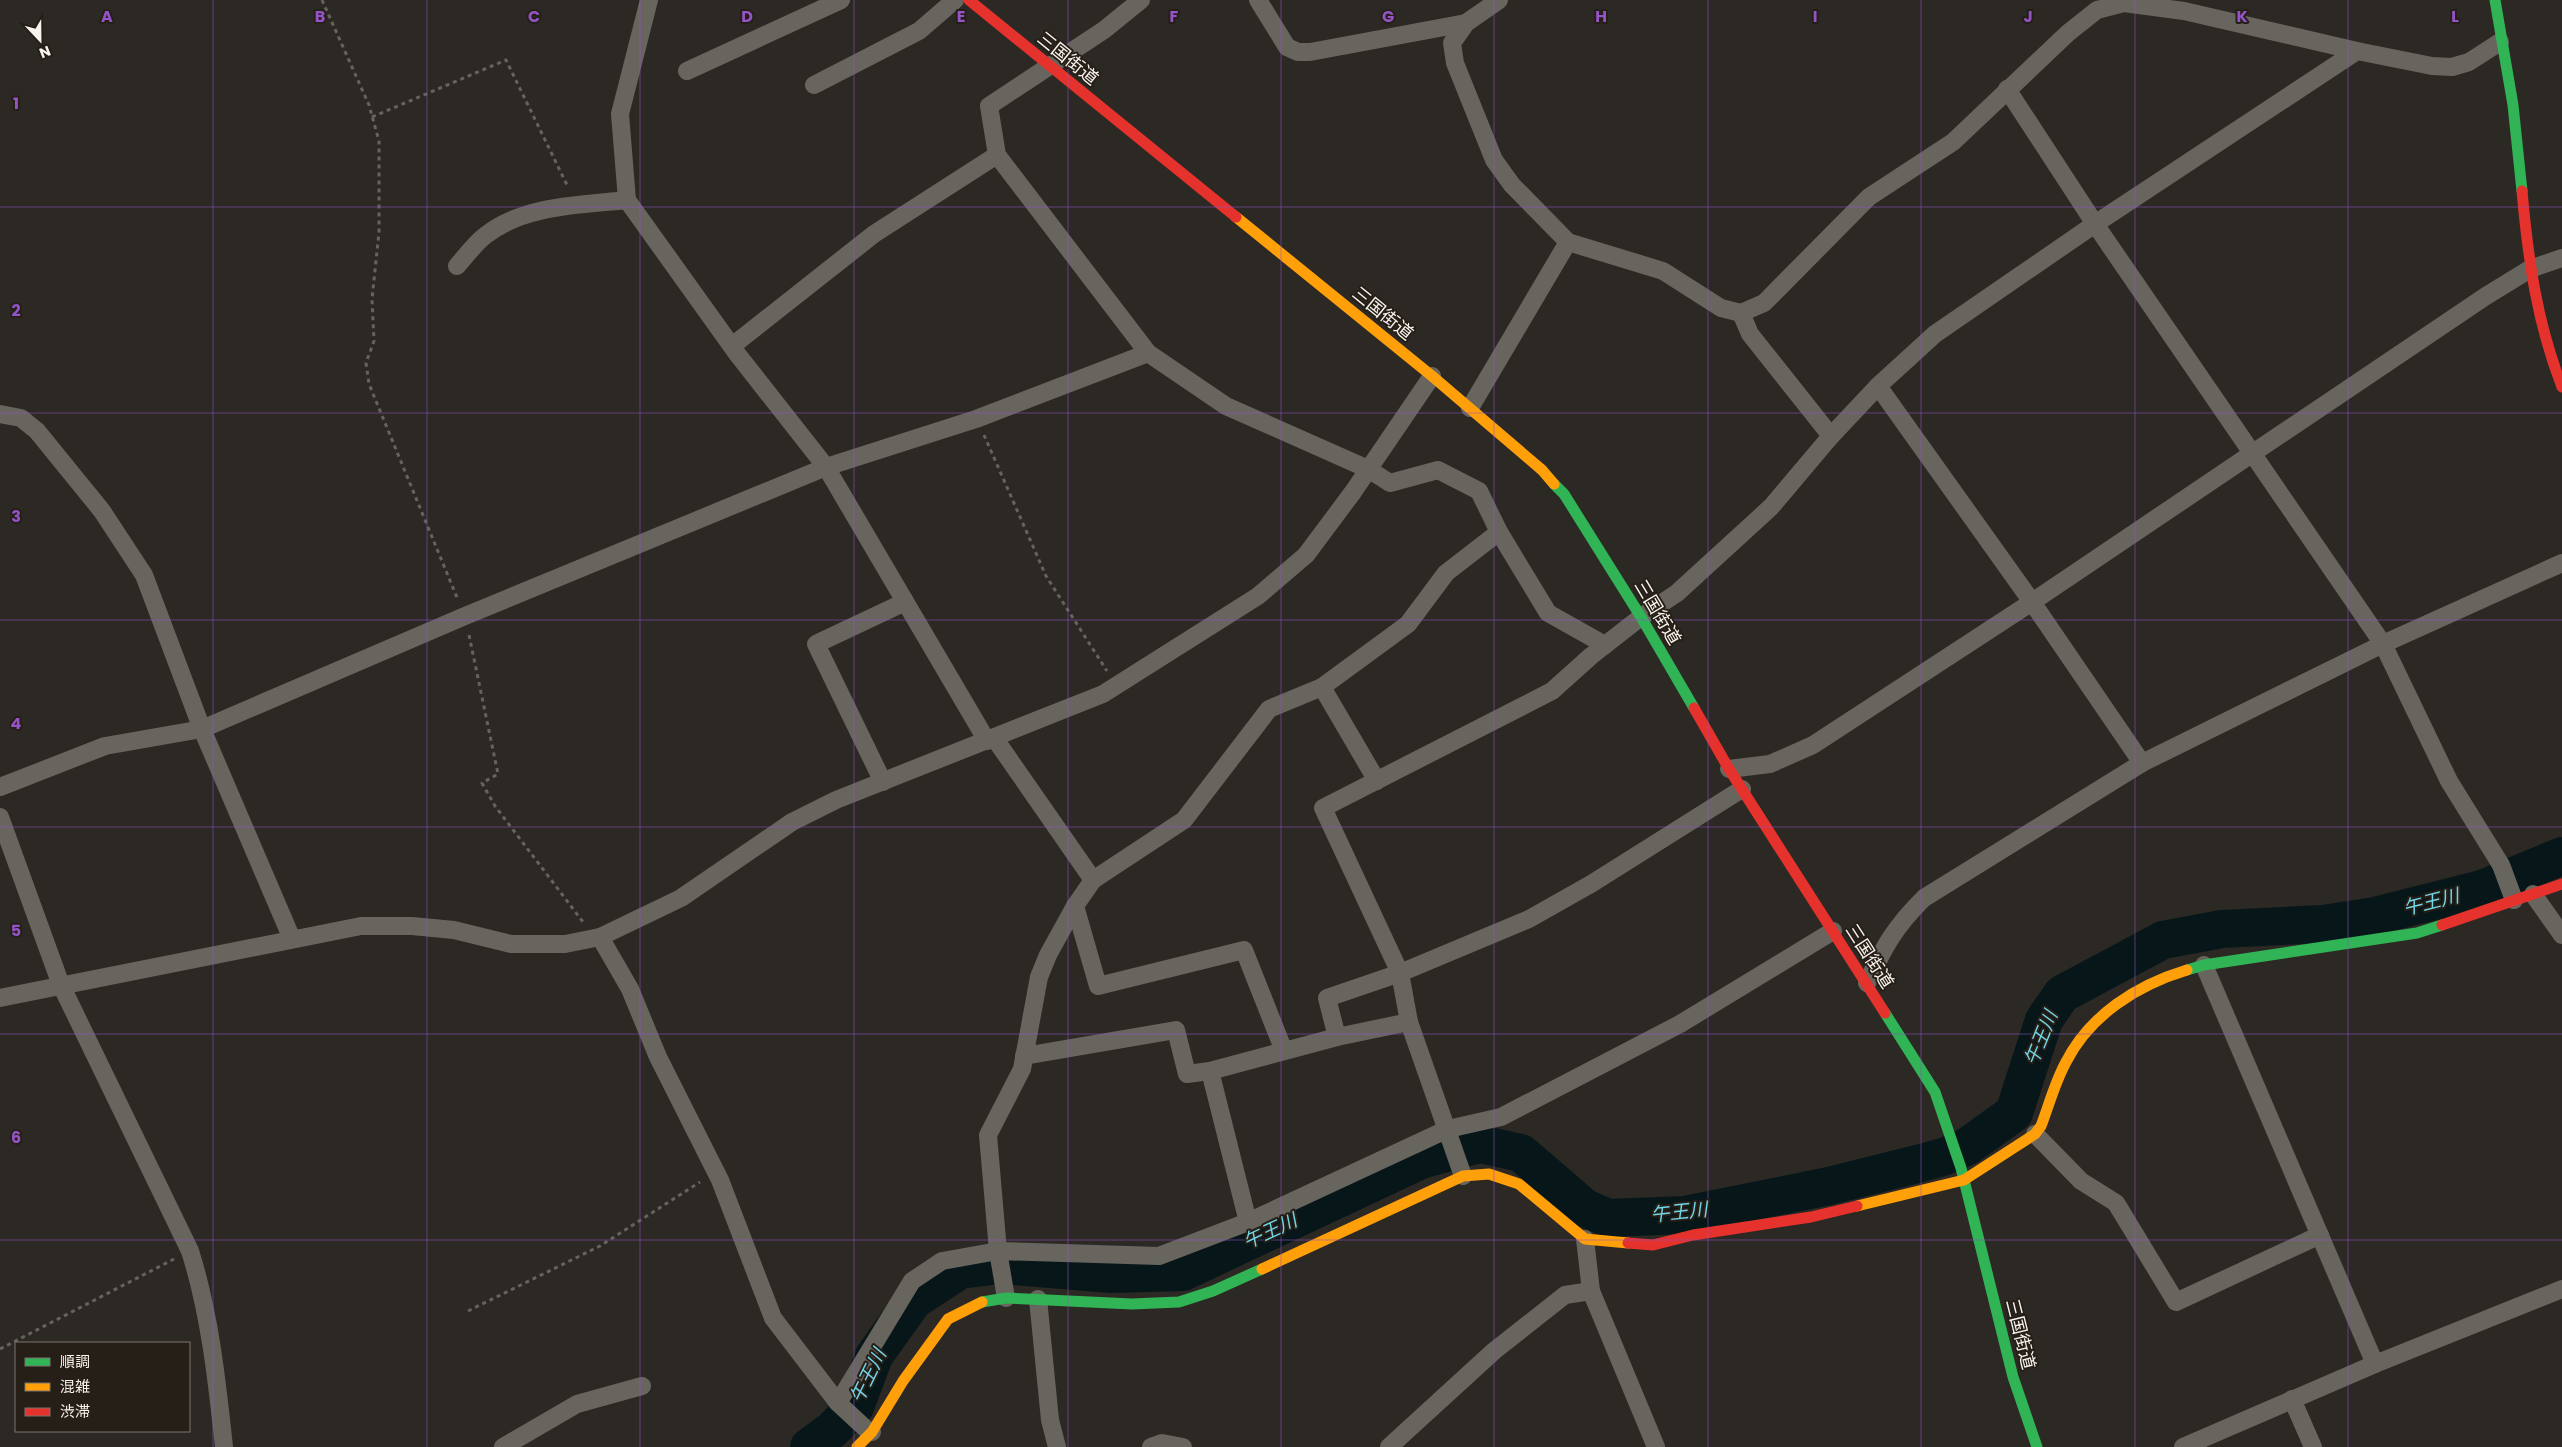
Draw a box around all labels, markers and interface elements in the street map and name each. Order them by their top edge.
text: A [101,5,113,28]
text: B [315,5,325,28]
text: C [528,5,540,28]
text: D [741,5,753,28]
text: E [957,5,965,28]
text: F [1170,5,1179,28]
text: G [1382,5,1394,28]
text: H [1595,5,1607,28]
text: I [1813,5,1817,28]
text: J [2023,5,2033,28]
text: K [2236,5,2248,28]
text: L [2451,5,2459,28]
north arrow [15,15,65,65]
street label: 三国街道 [1032,26,1104,90]
text: N [36,41,53,63]
text: 1 [13,92,19,115]
street label: 三国街道 [1347,281,1419,345]
text: 2 [11,299,21,322]
text: 3 [11,505,21,528]
street label: 三国街道 [1629,575,1687,649]
text: 4 [11,712,22,735]
water label: 午王川 [2400,882,2464,922]
text: 5 [11,919,21,942]
street label: 三国街道 [1840,919,1900,993]
water label: 午王川 [2018,1005,2065,1069]
text: 6 [11,1126,21,1149]
water label: 午王川 [1649,1195,1711,1228]
water label: 午王川 [1238,1206,1303,1255]
street label: 三国街道 [2000,1296,2042,1372]
legend [15,1342,190,1432]
water label: 午王川 [843,1343,894,1408]
text: 順調 [60,1351,90,1372]
text: 混雑 [60,1376,90,1397]
text: 渋滞 [60,1401,90,1422]

